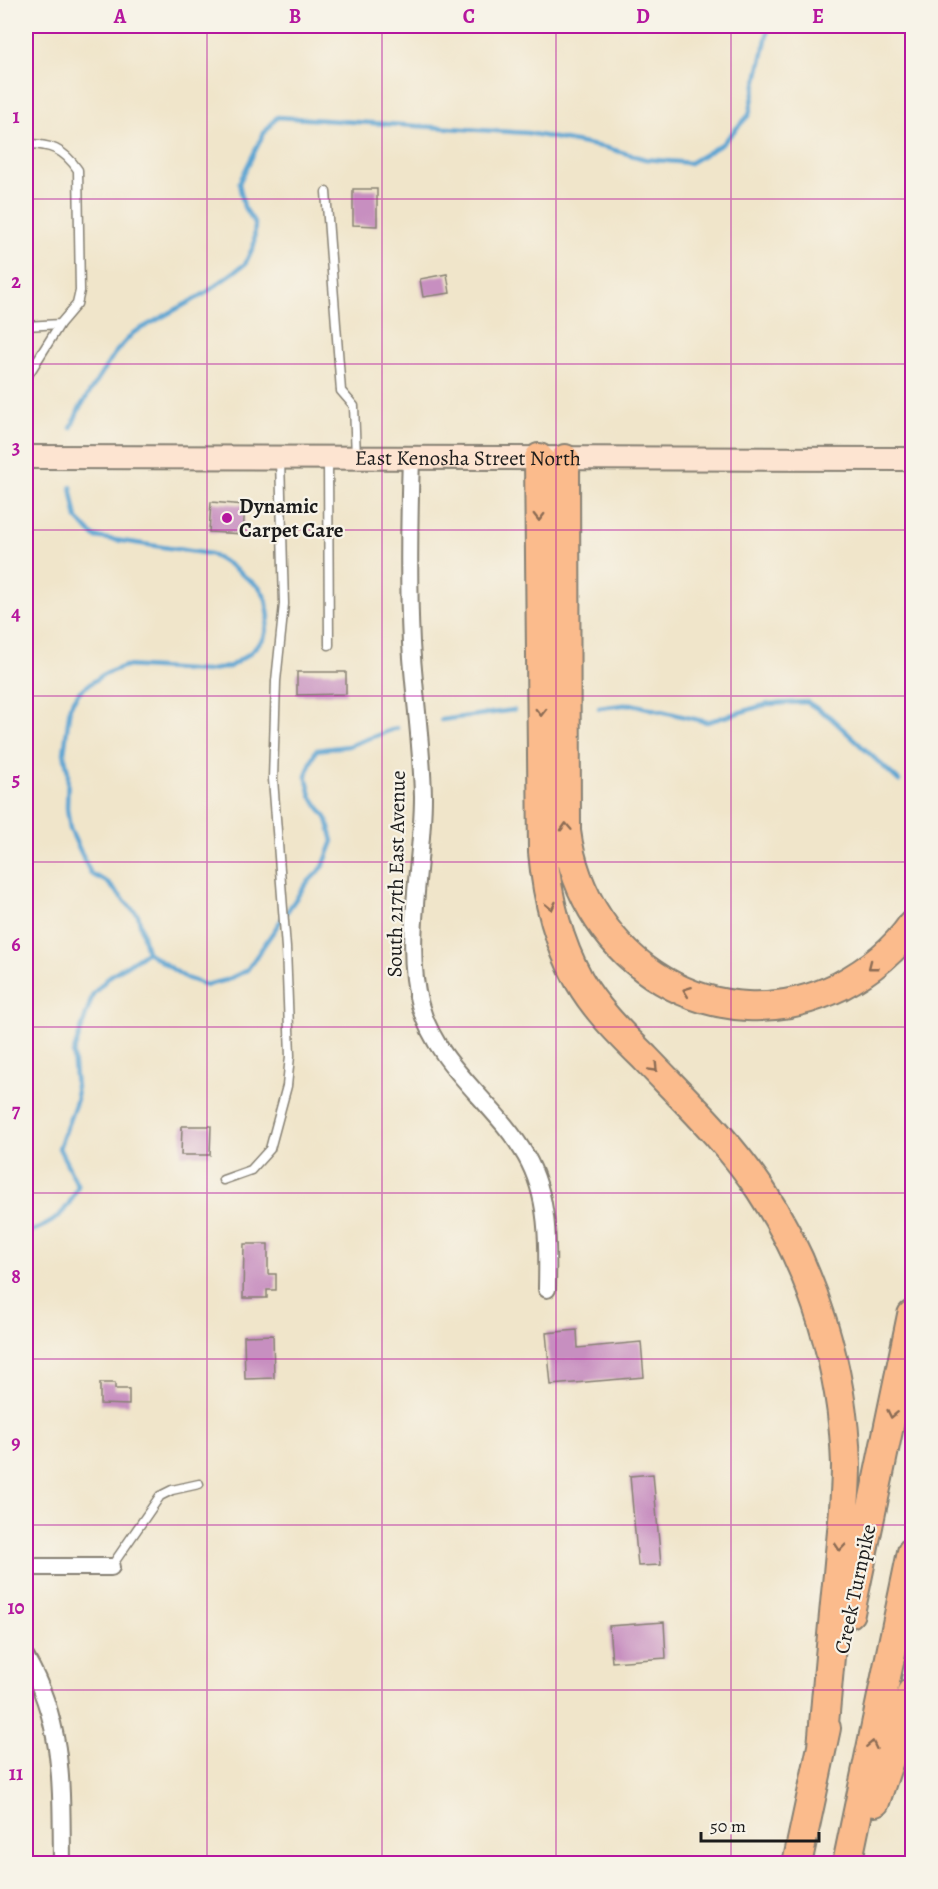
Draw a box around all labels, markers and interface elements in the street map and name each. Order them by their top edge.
text: A [113,3,127,30]
text: B [289,3,301,30]
text: C [463,3,475,30]
text: D [636,3,650,30]
text: E [812,3,824,30]
text: 1 [12,103,20,130]
text: 2 [11,268,21,295]
text: 3 [12,434,20,461]
street label: East Kenosha Street North [355,444,581,472]
place label: Dynamic Carpet Care [239,492,344,544]
marker: Dynamic Carpet Care [220,511,234,525]
one-way arrow [533,512,545,521]
text: 4 [11,600,21,627]
one-way arrow [535,707,547,716]
text: 5 [12,766,20,793]
street label: South 217th East Avenue [380,770,412,978]
one-way arrow [560,822,573,831]
one-way arrow [543,901,556,911]
text: 6 [11,931,21,958]
one-way arrow [867,959,878,970]
one-way arrow [682,986,693,998]
one-way arrow [646,1060,657,1071]
text: 7 [12,1097,21,1124]
text: 8 [11,1263,21,1290]
one-way arrow [886,1408,899,1418]
text: 9 [11,1429,21,1456]
street label: Creek Turnpike [828,1521,882,1657]
one-way arrow [834,1542,847,1551]
text: 10 [7,1594,25,1621]
one-way arrow [865,1740,878,1750]
text: 11 [9,1760,23,1787]
scale bar [701,1805,820,1843]
text: 50 m [710,1814,746,1838]

